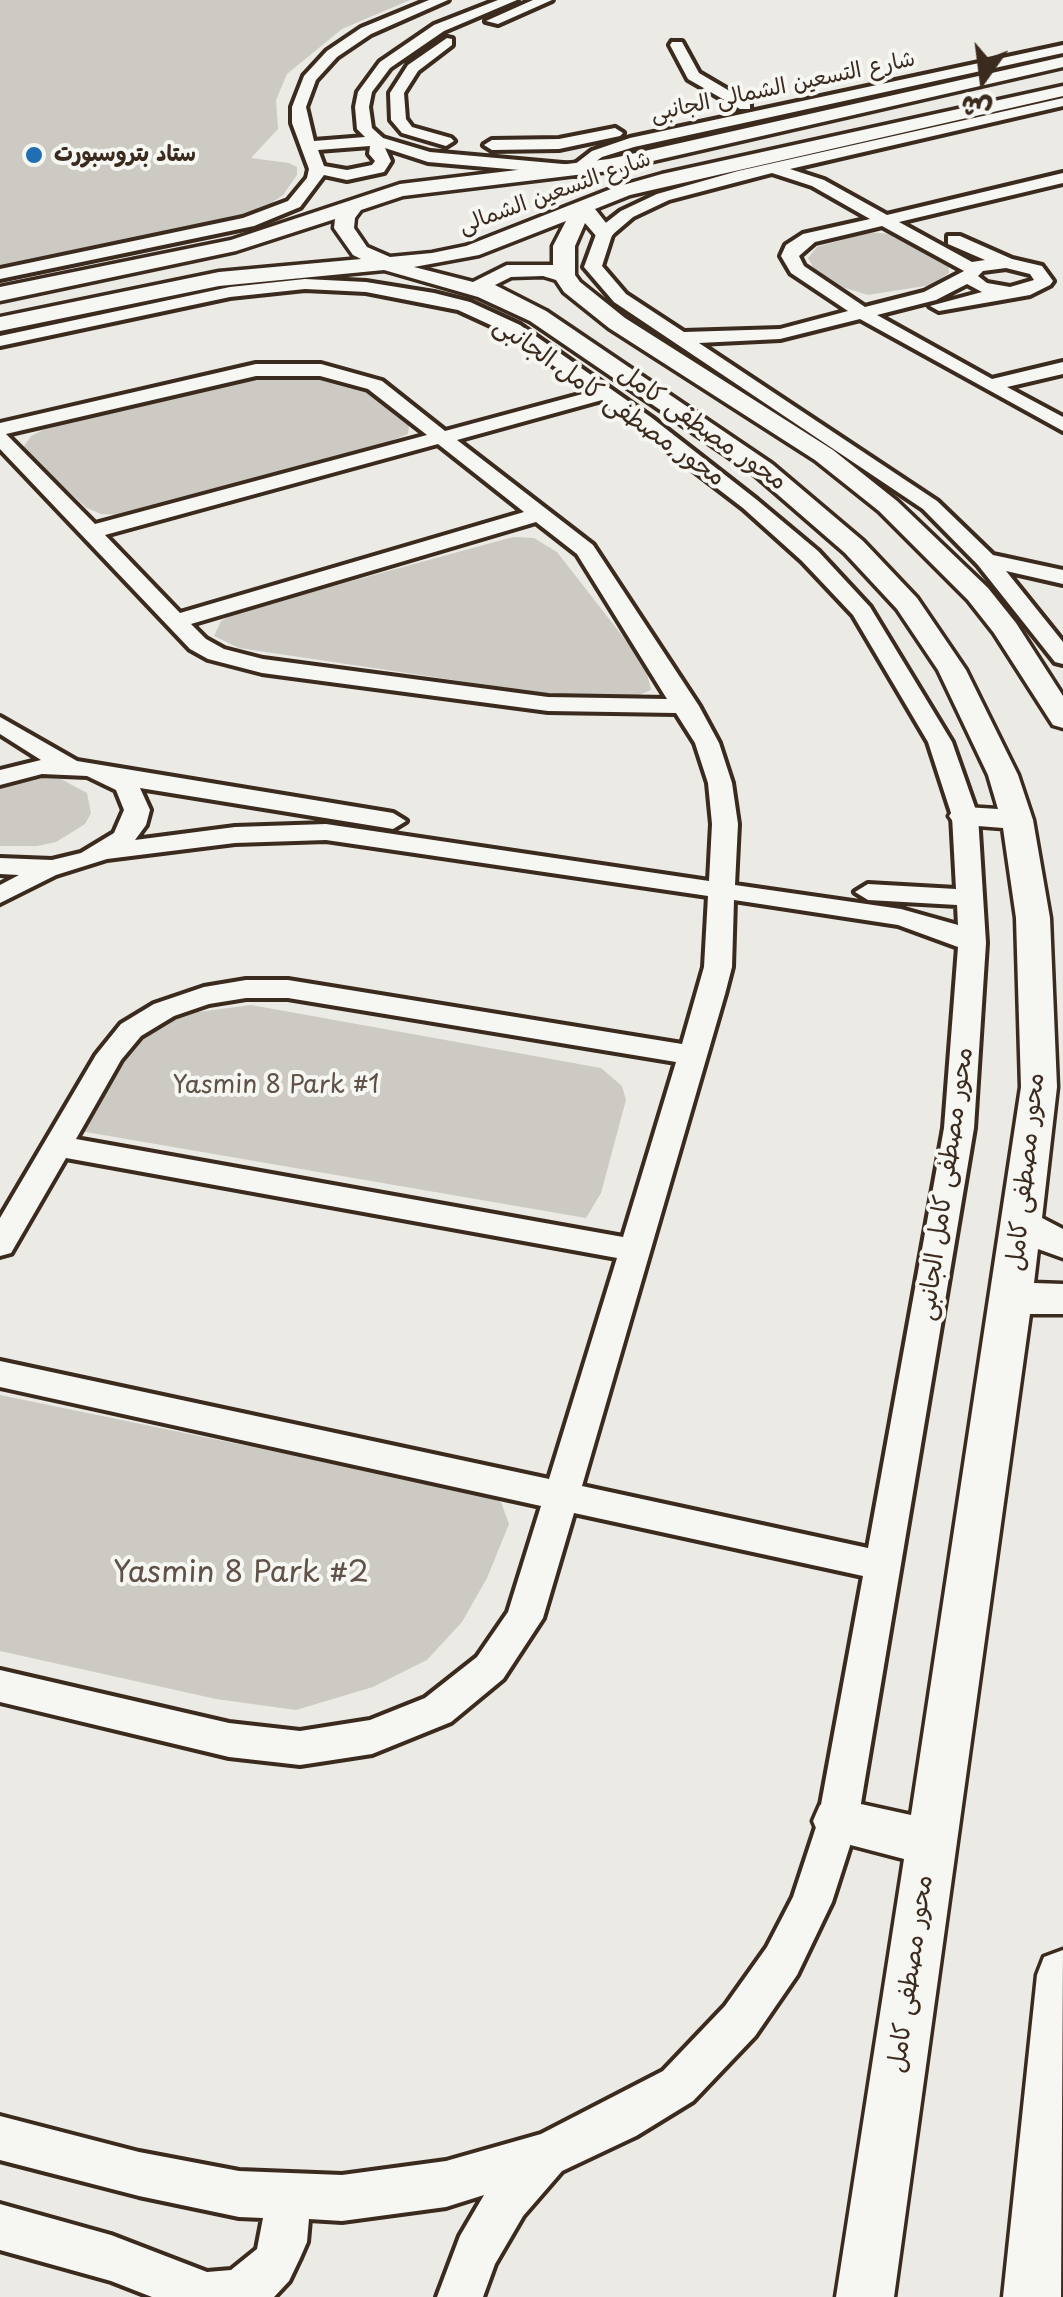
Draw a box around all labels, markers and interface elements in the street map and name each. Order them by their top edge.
north arrow [933,30,1033,130]
street label: شارع التسعين الشمالى الجانبى [648,46,918,128]
text: ش [955,85,996,134]
place label: ستاد بتروسبورت [54,142,196,168]
marker: ستاد بتروسبورت [23,144,45,166]
street label: شارع التسعين الشمالى [455,146,655,240]
street label: محور مصطفى كامل الجانبى [487,311,731,493]
street label: محور مصطفى كامل [612,359,792,497]
street label: محور مصطفى كامل الجانبى [912,1045,980,1323]
park label: Yasmin 8 Park #1 [172,1071,380,1101]
street label: محور مصطفى كامل [1001,1071,1051,1273]
park label: Yasmin 8 Park #2 [113,1556,369,1592]
street label: محور مصطفى كامل [882,1873,940,2075]

